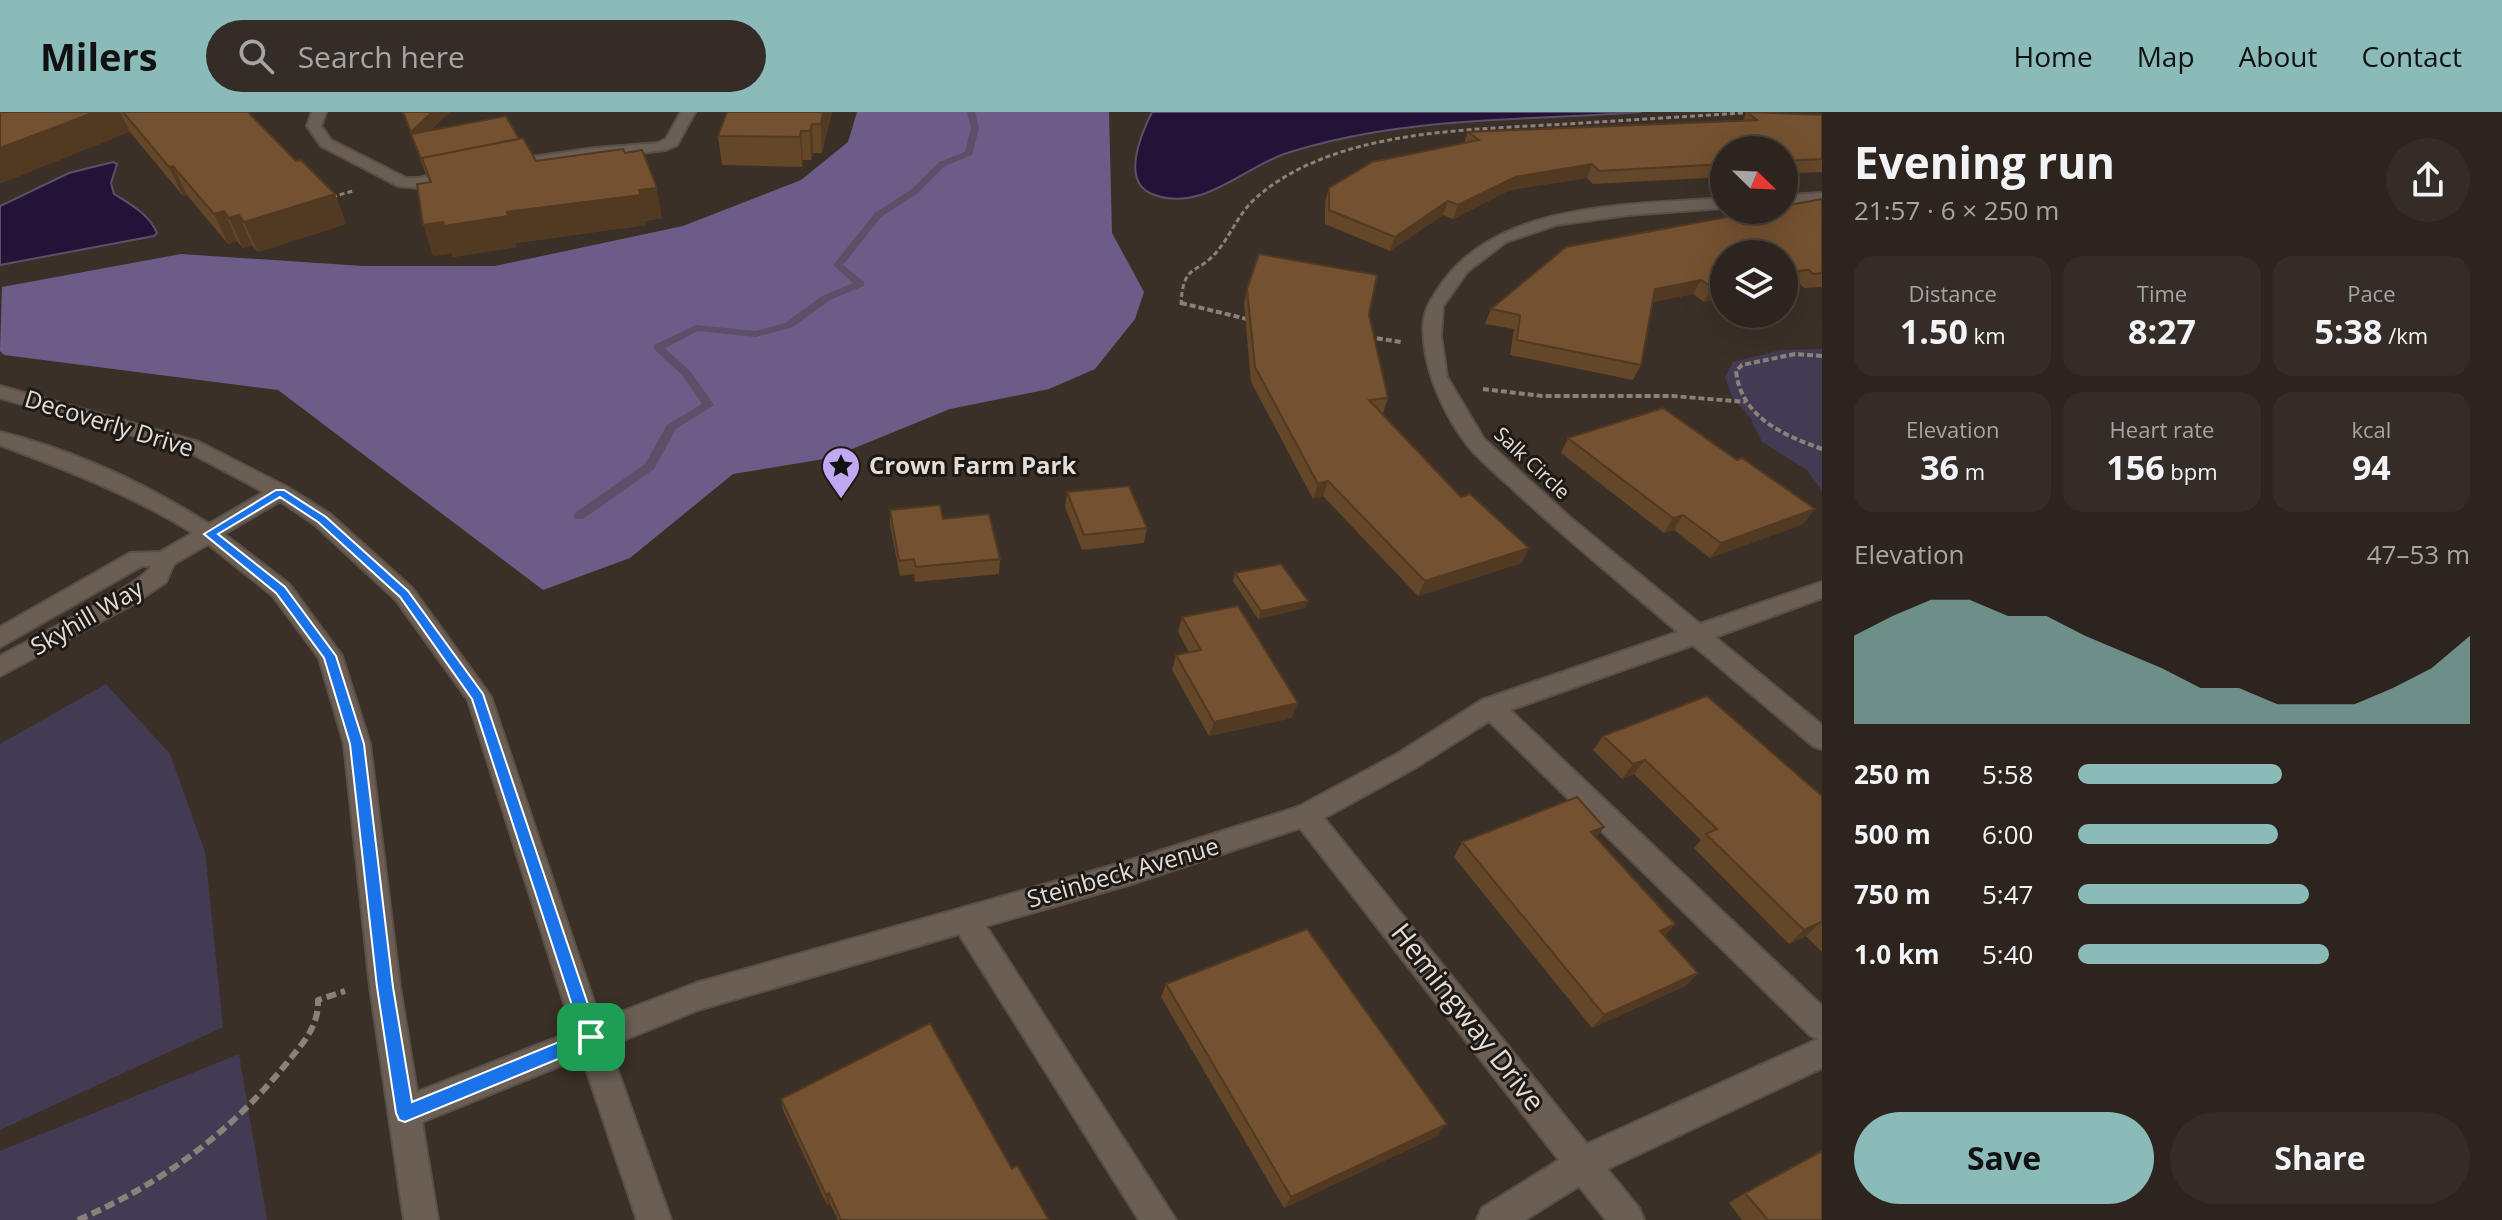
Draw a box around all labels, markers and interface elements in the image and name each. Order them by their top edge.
search box [206,20,766,92]
text: Milers [40,30,158,82]
icon: search [234,34,278,78]
text: Search here [298,36,465,77]
text: Home [2014,37,2093,75]
text: Map [2137,37,2195,75]
text: About [2239,37,2317,75]
text: Contact [2361,37,2462,75]
text: Evening run [1854,132,2115,192]
north arrow [1710,136,1798,224]
map controls [1710,136,1798,328]
button: share [2386,138,2470,222]
text: 21:57 · 6 × 250 m [1854,192,2059,228]
button: layers [1710,240,1798,328]
text: Distance [1908,278,1997,308]
text: Time [2137,278,2187,308]
text: Pace [2347,278,2396,308]
text: 1.50 [1900,308,1968,354]
text: 8:27 [2128,308,2196,354]
text: 5:38 [2314,308,2382,354]
text: km [1968,320,2006,350]
text: /km [2382,320,2428,350]
street label: Decoverly Drive [21,381,198,464]
text: Elevation [1906,414,1999,444]
text: Heart rate [2110,414,2214,444]
text: kcal [2351,414,2391,444]
street label: Salk Circle [1489,421,1576,505]
text: 36 [1920,444,1959,490]
text: 156 [2106,444,2165,490]
text: 94 [2352,444,2391,490]
place icon: Crown Farm Park [820,445,862,500]
place label: Crown Farm Park [869,448,1076,481]
text: m [1959,456,1985,486]
text: bpm [2165,456,2218,486]
text: Elevation [1854,536,1964,572]
text: 47–53 m [2367,536,2470,572]
street label: Skyhill Way [24,571,149,662]
text: 250 m [1854,756,1931,792]
text: 5:58 [1982,756,2033,792]
text: 500 m [1854,816,1931,852]
text: 6:00 [1982,816,2033,852]
street label: Steinbeck Avenue [1023,828,1222,915]
text: 750 m [1854,876,1931,912]
text: 5:47 [1982,876,2033,912]
street label: Hemingway Drive [1383,915,1554,1118]
text: 1.0 km [1854,936,1940,972]
text: 5:40 [1982,936,2033,972]
pin [557,1003,625,1071]
icon: arrive [569,1015,613,1059]
button: Save [1854,1112,2154,1204]
button: Share [2170,1112,2470,1204]

